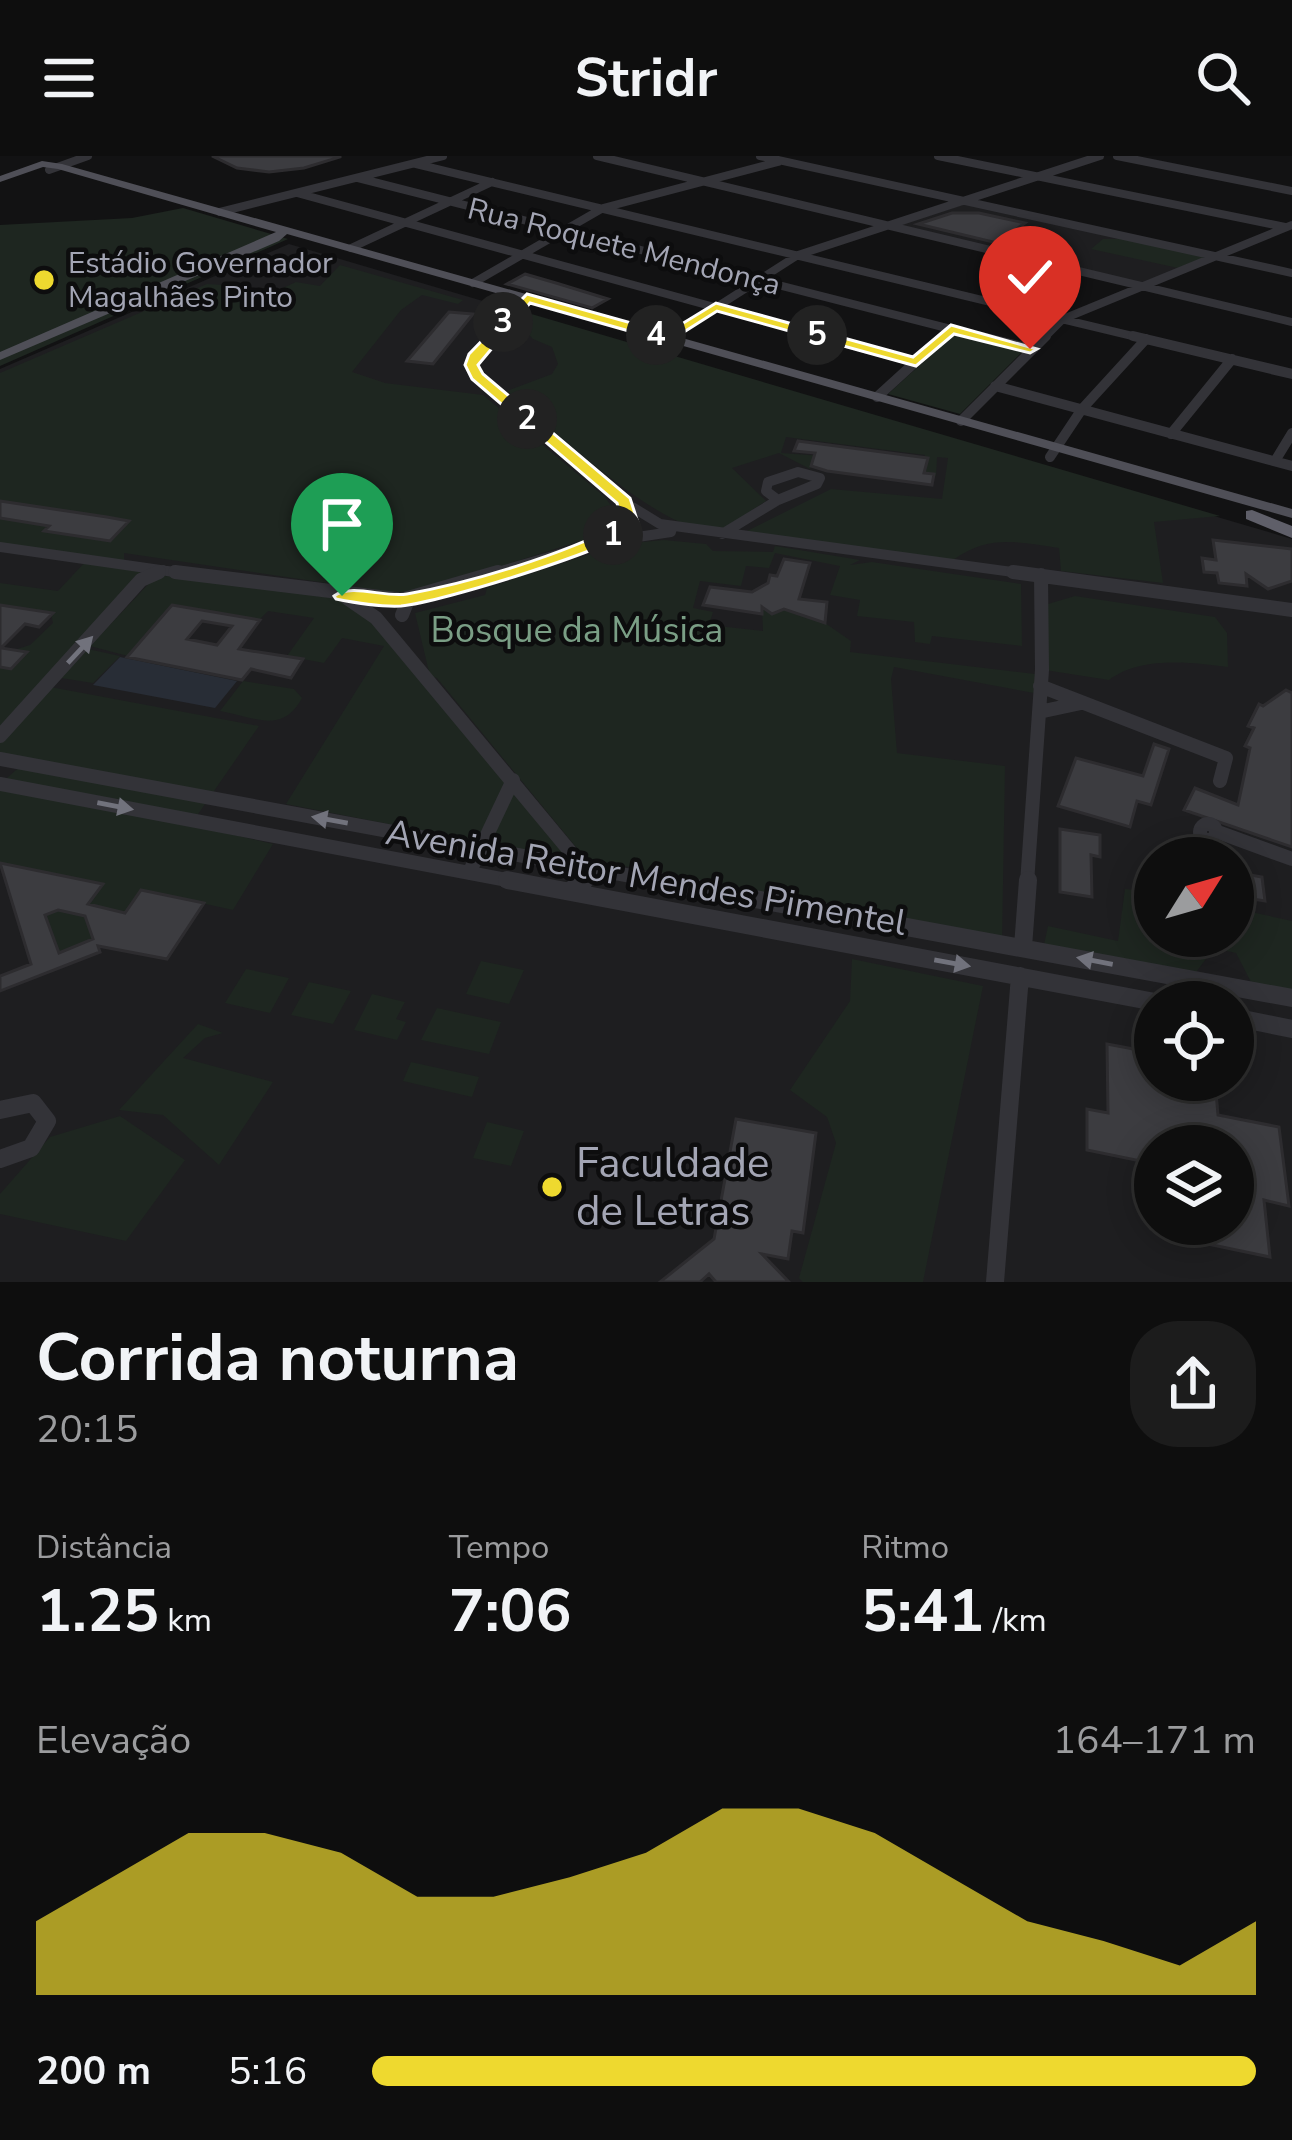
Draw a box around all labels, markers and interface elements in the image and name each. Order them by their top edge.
text: Stridr [574,41,718,115]
icon: menu [36,45,102,111]
icon: search [1190,45,1256,111]
street label: Rua Roquete Mendonça [463,188,785,306]
pin [979,226,1081,349]
place label: Estádio Governador Magalhães Pinto [68,243,333,318]
icon: check [997,244,1063,310]
marker: Estádio Governador Magalhães Pinto [31,267,57,293]
pin: 3 [473,292,533,352]
text: 3 [493,299,513,344]
pin: 4 [626,305,686,365]
pin: 5 [787,305,847,365]
text: 4 [646,312,666,357]
text: 5 [807,312,827,357]
pin: 2 [497,389,557,449]
text: 2 [517,396,537,441]
pin [291,473,393,596]
icon: arrive [309,491,375,557]
pin: 1 [583,505,643,565]
text: 1 [603,512,623,557]
park label: Bosque da Música [431,606,723,655]
one-way arrow [65,635,93,664]
one-way arrow [97,797,134,816]
street label: Avenida Reitor Mendes Pimentel [382,808,910,948]
one-way arrow [310,810,348,829]
north arrow [1134,837,1254,957]
map controls [1134,837,1254,1245]
one-way arrow [1075,951,1113,970]
one-way arrow [934,955,972,973]
button: locate [1134,981,1254,1101]
button: layers [1134,1125,1254,1245]
place label: Faculdade de Letras [576,1135,769,1240]
marker: Faculdade de Letras [539,1174,565,1200]
text: Corrida noturna [36,1313,519,1403]
button: share [1130,1321,1256,1447]
text: 20:15 [36,1403,139,1456]
text: Distância [36,1525,172,1570]
text: Tempo [449,1525,549,1570]
text: Ritmo [861,1525,949,1570]
text: 1.25 [36,1570,159,1652]
text: 7:06 [449,1570,572,1652]
text: 5:41 [861,1570,984,1652]
text: km [159,1598,212,1643]
text: /km [984,1598,1047,1643]
text: Elevação [36,1714,191,1767]
text: 164–171 m [1053,1714,1256,1767]
text: 200 m [36,2045,151,2098]
text: 5:16 [228,2045,307,2098]

